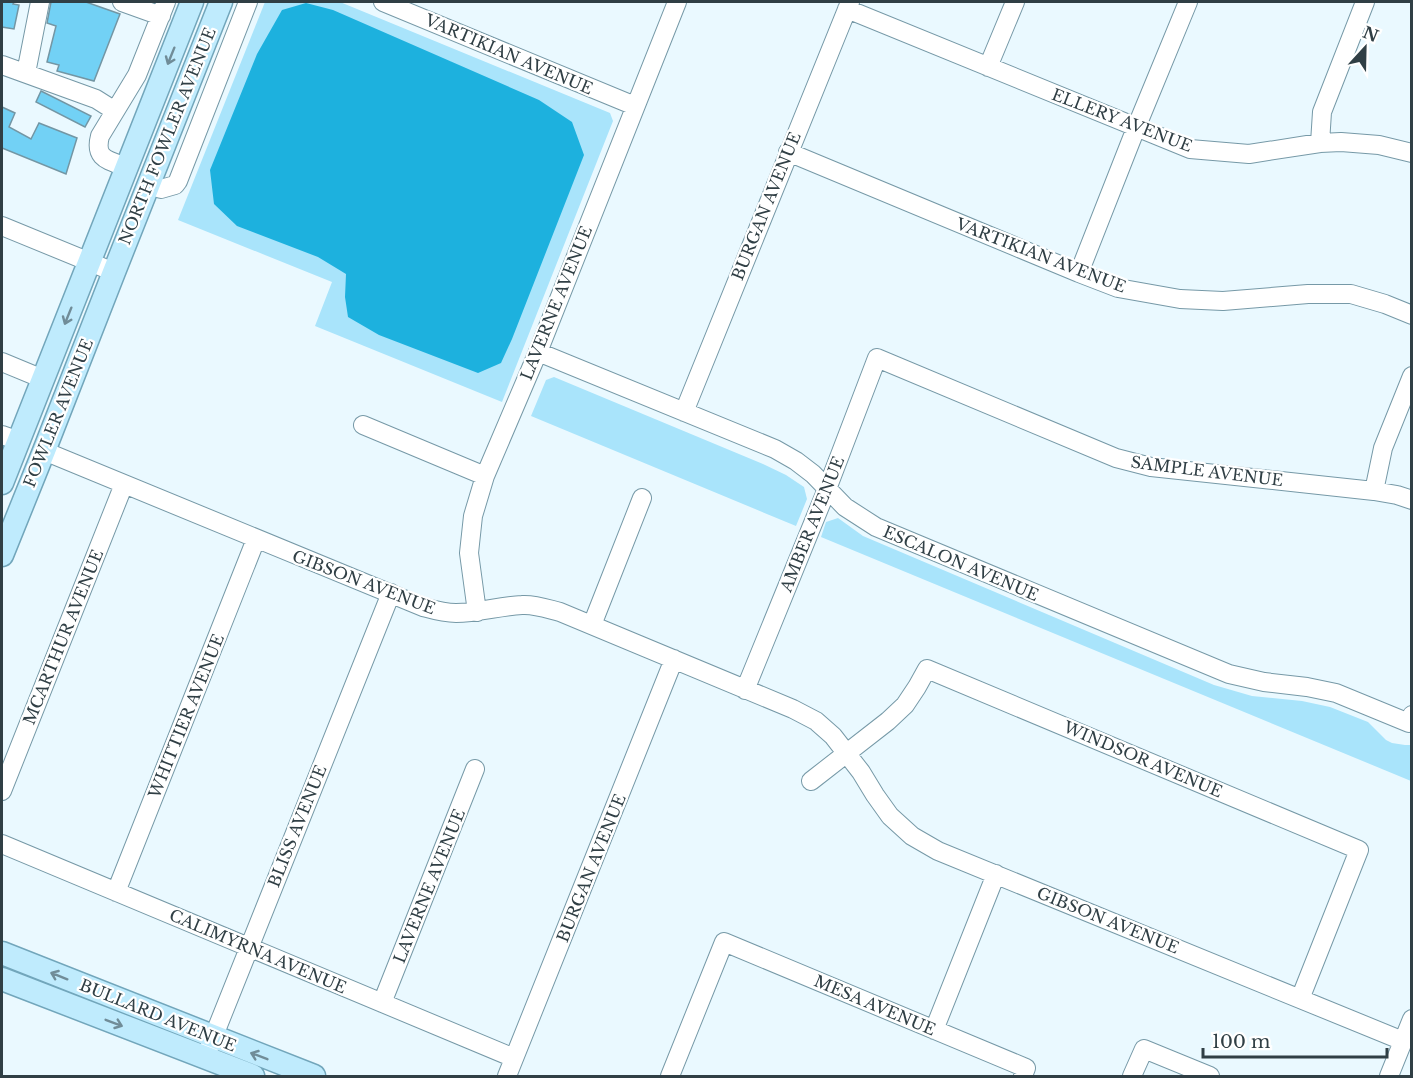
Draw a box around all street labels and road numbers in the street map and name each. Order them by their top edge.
street label: VARTIKIAN AVENUE [421,9,596,98]
street label: NORTH FOWLER AVENUE [114,25,220,247]
street label: ELLERY AVENUE [1049,84,1195,156]
street label: BURGAN AVENUE [727,129,805,283]
street label: VARTIKIAN AVENUE [952,213,1129,297]
street label: LAVERNE AVENUE [516,223,596,383]
street label: FOWLER AVENUE [19,336,97,490]
street label: SAMPLE AVENUE [1130,452,1284,490]
street label: AMBER AVENUE [775,453,848,596]
street label: ESCALON AVENUE [880,521,1042,605]
street label: MCARTHUR AVENUE [19,546,107,728]
street label: GIBSON AVENUE [290,546,438,618]
street label: WHITTIER AVENUE [144,631,228,802]
street label: WINDSOR AVENUE [1060,716,1225,802]
street label: BLISS AVENUE [263,762,331,890]
street label: BURGAN AVENUE [552,791,630,945]
street label: LAVERNE AVENUE [389,806,469,966]
street label: GIBSON AVENUE [1034,882,1182,958]
street label: CALIMYRNA AVENUE [167,905,349,997]
street label: MESA AVENUE [811,970,939,1040]
street label: BULLARD AVENUE [77,974,239,1056]

